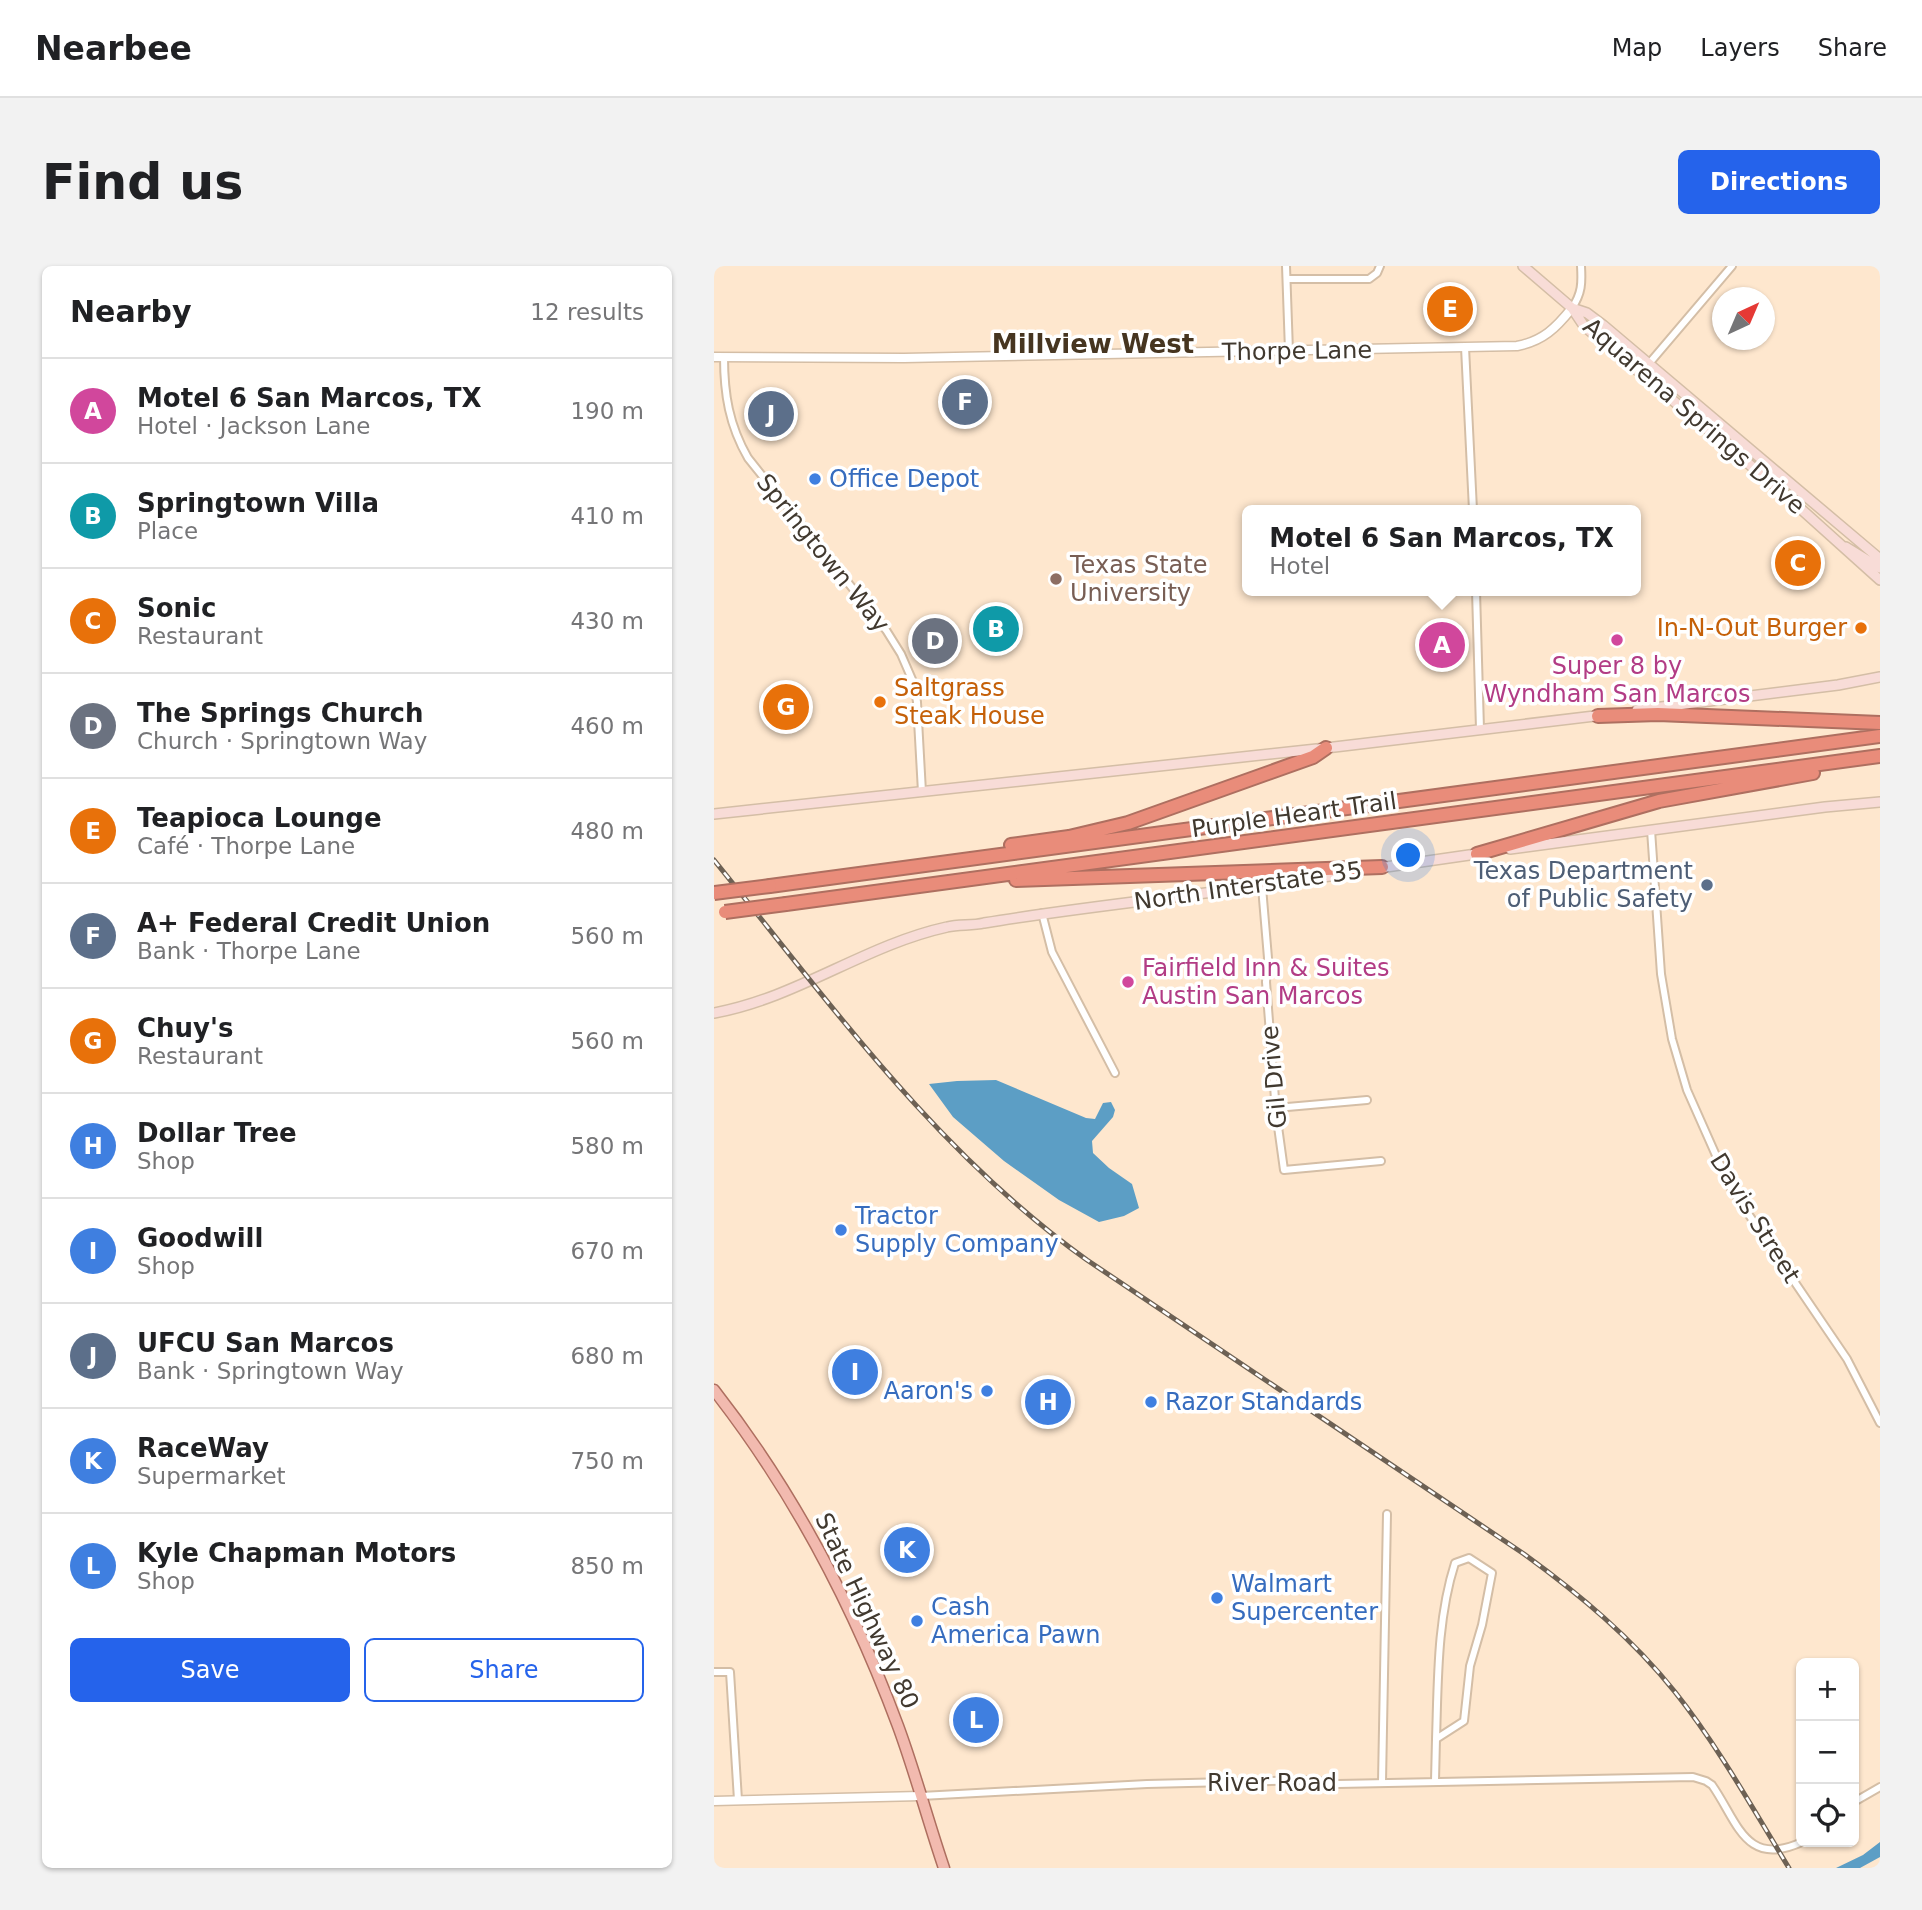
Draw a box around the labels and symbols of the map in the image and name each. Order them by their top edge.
pin: E [1427,283,1473,335]
north arrow [1712,287,1775,350]
street label: Aquarena Springs Drive [1578,312,1810,520]
district label: Millview West [992,329,1194,359]
street label: Thorpe Lane [1221,336,1372,366]
pin: F [942,376,988,428]
pin: J [748,388,794,440]
place label: Office Depot [829,465,979,493]
street label: Springtown Way [751,468,895,638]
marker: Office Depot [807,471,823,487]
pin: C [1775,537,1821,589]
place label: Texas State University [1069,551,1208,607]
marker: Texas State University [1048,571,1064,587]
pin: B [973,603,1019,655]
place label: In-N-Out Burger [1657,614,1847,642]
pin: D [912,615,958,667]
pin: A [1419,619,1465,671]
marker: In-N-Out Burger [1853,620,1869,636]
marker: Super 8 by Wyndham San Marcos [1609,632,1625,648]
place label: Super 8 by Wyndham San Marcos [1484,652,1750,708]
place label: Saltgrass Steak House [894,674,1045,730]
pin: G [763,681,809,733]
marker: Saltgrass Steak House [872,694,888,710]
street label: Purple Heart Trail [1190,787,1398,843]
your location [1391,838,1425,872]
street label: North Interstate 35 [1132,856,1364,916]
place label: Texas Department of Public Safety [1473,857,1693,913]
marker: Texas Department of Public Safety [1699,877,1715,893]
place label: Fairfield Inn & Suites Austin San Marcos [1142,954,1390,1010]
marker: Fairfield Inn & Suites Austin San Marcos [1120,974,1136,990]
street label: Gil Drive [1256,1024,1292,1130]
street label: Davis Street [1704,1148,1806,1288]
place label: Tractor Supply Company [854,1202,1059,1258]
marker: Tractor Supply Company [833,1222,849,1238]
pin: I [832,1346,878,1398]
pin: H [1025,1376,1071,1428]
place label: Aaron's [884,1377,973,1405]
marker: Aaron's [979,1383,995,1399]
place label: Razor Standards [1165,1388,1362,1416]
marker: Razor Standards [1143,1394,1159,1410]
street label: State Highway 80 [809,1509,925,1713]
pin: K [884,1524,930,1576]
place label: Walmart Supercenter [1231,1570,1378,1626]
marker: Walmart Supercenter [1209,1590,1225,1606]
place label: Cash America Pawn [931,1593,1101,1649]
marker: Cash America Pawn [909,1613,925,1629]
pin: L [953,1694,999,1746]
street label: River Road [1207,1769,1337,1797]

